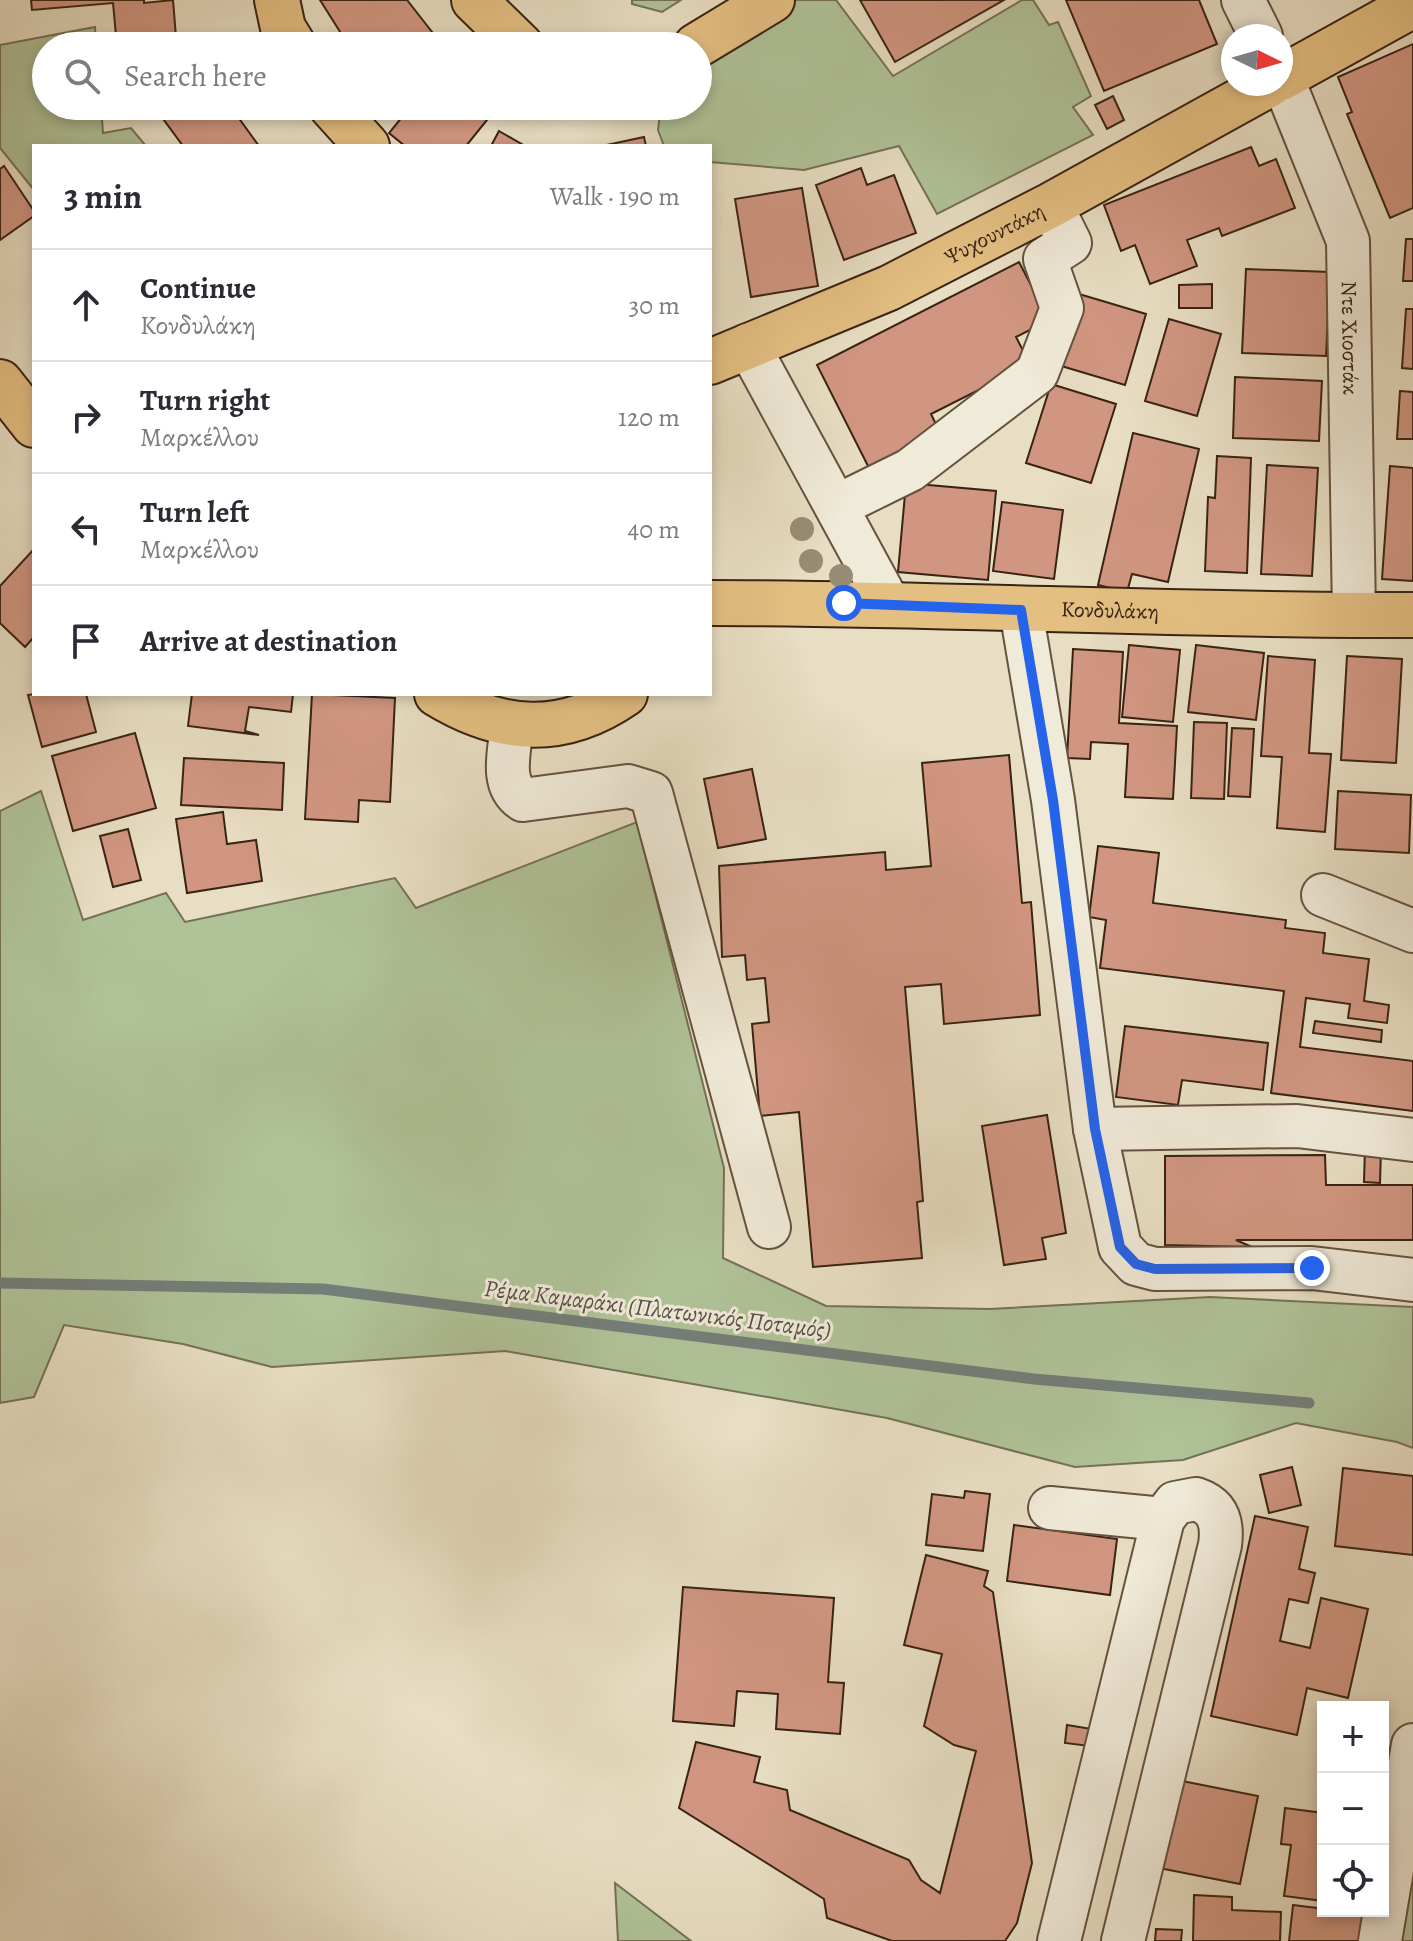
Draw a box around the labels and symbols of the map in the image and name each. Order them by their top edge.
north arrow [1221,24,1293,96]
street label: Ψυχουντάκη [939,196,1050,272]
street label: Ντε Χιοστάκ [1334,281,1365,396]
route start [826,585,862,621]
street label: Κονδυλάκη [1060,594,1159,627]
route end [1294,1250,1330,1286]
water label: Ρέμα Καμαράκι (Πλατωνικός Ποταμός) [482,1272,834,1346]

